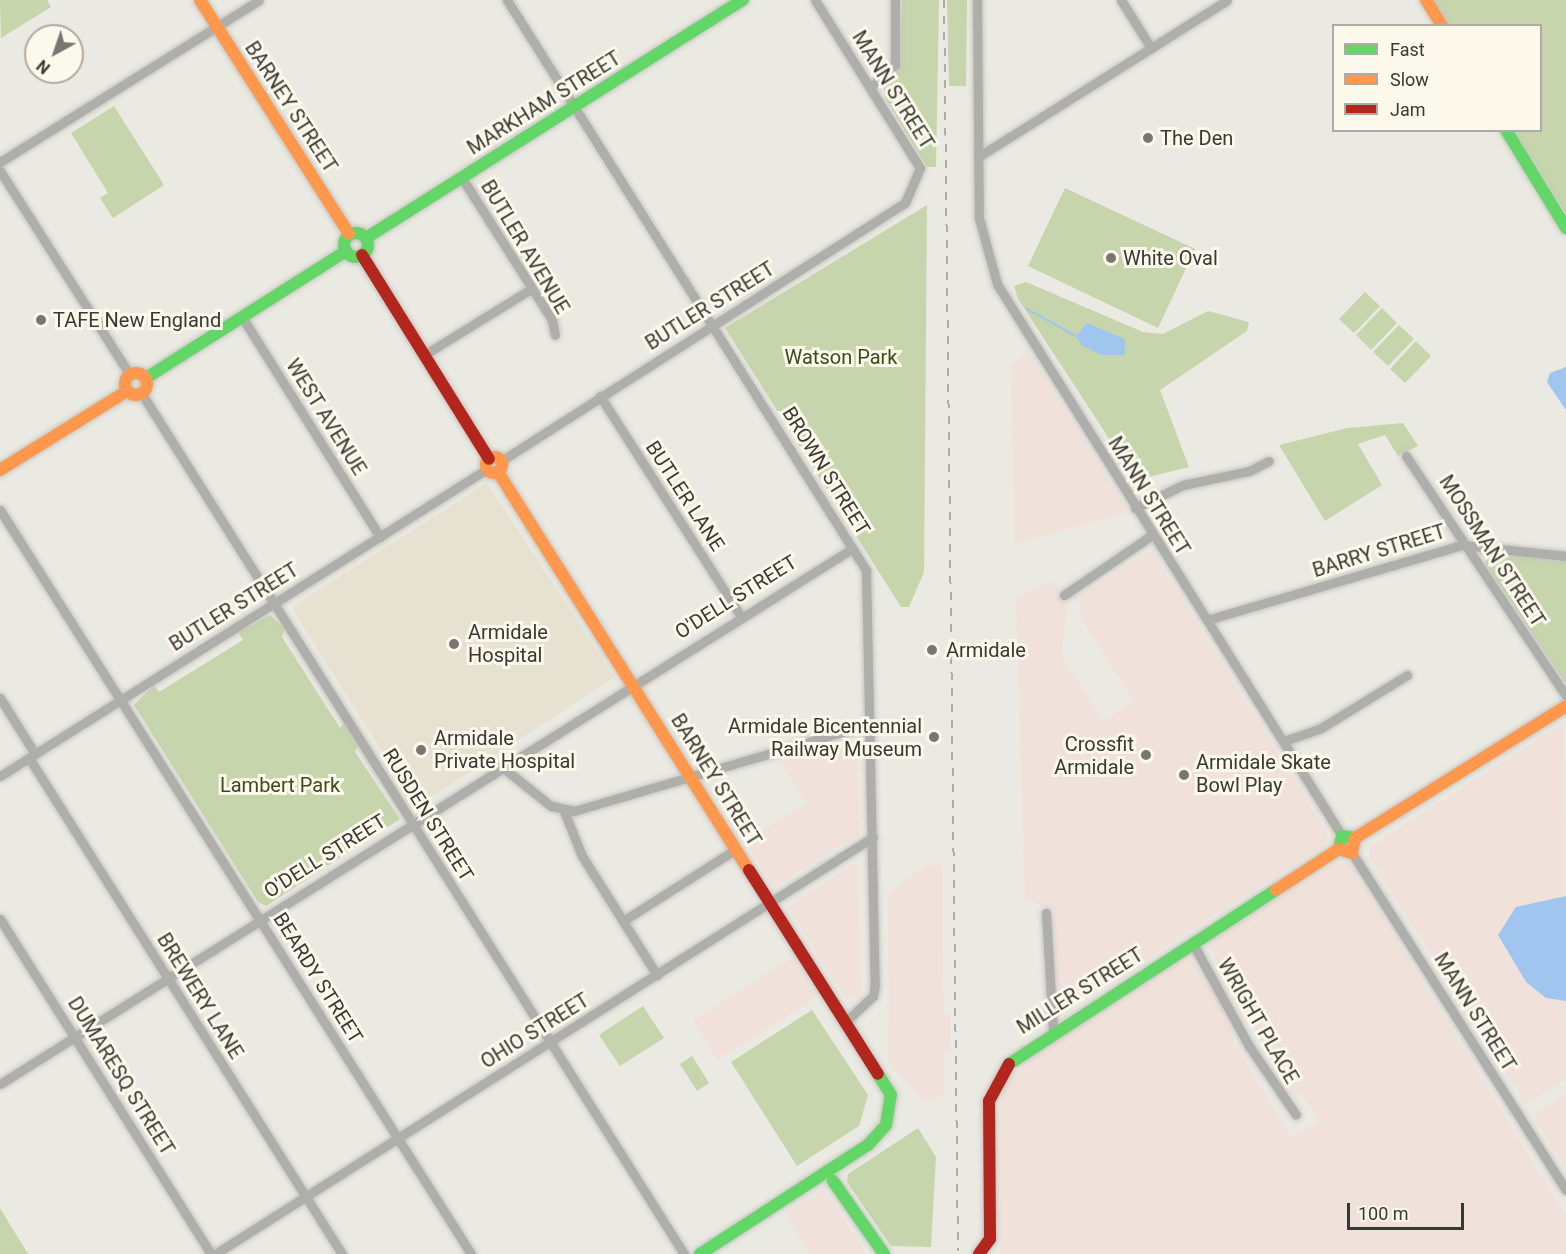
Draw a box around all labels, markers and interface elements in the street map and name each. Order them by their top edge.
north arrow [24,24,84,84]
legend [1332,24,1542,132]
street label: MANN STREET [847,26,939,154]
street label: BARNEY STREET [240,37,342,177]
text: Fast [1390,39,1425,60]
street label: MARKHAM STREET [463,46,625,160]
text: N [33,56,54,78]
text: Slow [1390,69,1429,90]
text: Jam [1390,99,1426,120]
place label: The Den [1160,126,1233,150]
marker: The Den [1141,131,1155,145]
street label: BUTLER AVENUE [476,176,574,318]
place label: White Oval [1123,246,1218,270]
marker: White Oval [1104,251,1118,265]
street label: BUTLER STREET [641,257,779,355]
place label: TAFE New England [53,308,221,332]
marker: TAFE New England [34,313,48,327]
park label: Watson Park [785,345,897,369]
street label: WEST AVENUE [281,354,371,480]
street label: BROWN STREET [777,403,875,539]
street label: MANN STREET [1103,432,1195,560]
street label: BUTLER LANE [641,436,729,556]
street label: MOSSMAN STREET [1434,471,1550,631]
street label: BARRY STREET [1310,519,1448,583]
street label: O'DELL STREET [671,550,801,644]
street label: BUTLER STREET [165,558,303,656]
place label: Armidale Hospital [468,620,548,667]
marker: Armidale Hospital [445,635,463,653]
place label: Armidale [946,638,1026,662]
marker: Armidale [923,641,941,659]
street label: BARNEY STREET [666,709,766,851]
place label: Armidale Bicentennial Railway Museum [728,714,922,761]
place label: Armidale Private Hospital [434,726,575,773]
marker: Armidale Bicentennial Railway Museum [927,730,941,744]
place label: Crossfit Armidale [1054,732,1134,779]
marker: Armidale Private Hospital [412,741,430,759]
street label: RUSDEN STREET [378,744,478,886]
marker: Crossfit Armidale [1139,748,1153,762]
place label: Armidale Skate Bowl Play [1196,751,1331,798]
marker: Armidale Skate Bowl Play [1177,768,1191,782]
park label: Lambert Park [220,773,340,797]
street label: O'DELL STREET [260,809,390,903]
street label: BEARDY STREET [268,908,368,1048]
street label: BREWERY LANE [152,929,248,1063]
street label: MILLER STREET [1013,943,1147,1039]
street label: MANN STREET [1429,948,1521,1076]
street label: WRIGHT PLACE [1212,954,1304,1088]
street label: OHIO STREET [476,988,594,1074]
street label: DUMARESQ STREET [63,992,179,1160]
scale bar [1350,1191,1467,1229]
text: 100 m [1358,1203,1409,1224]

